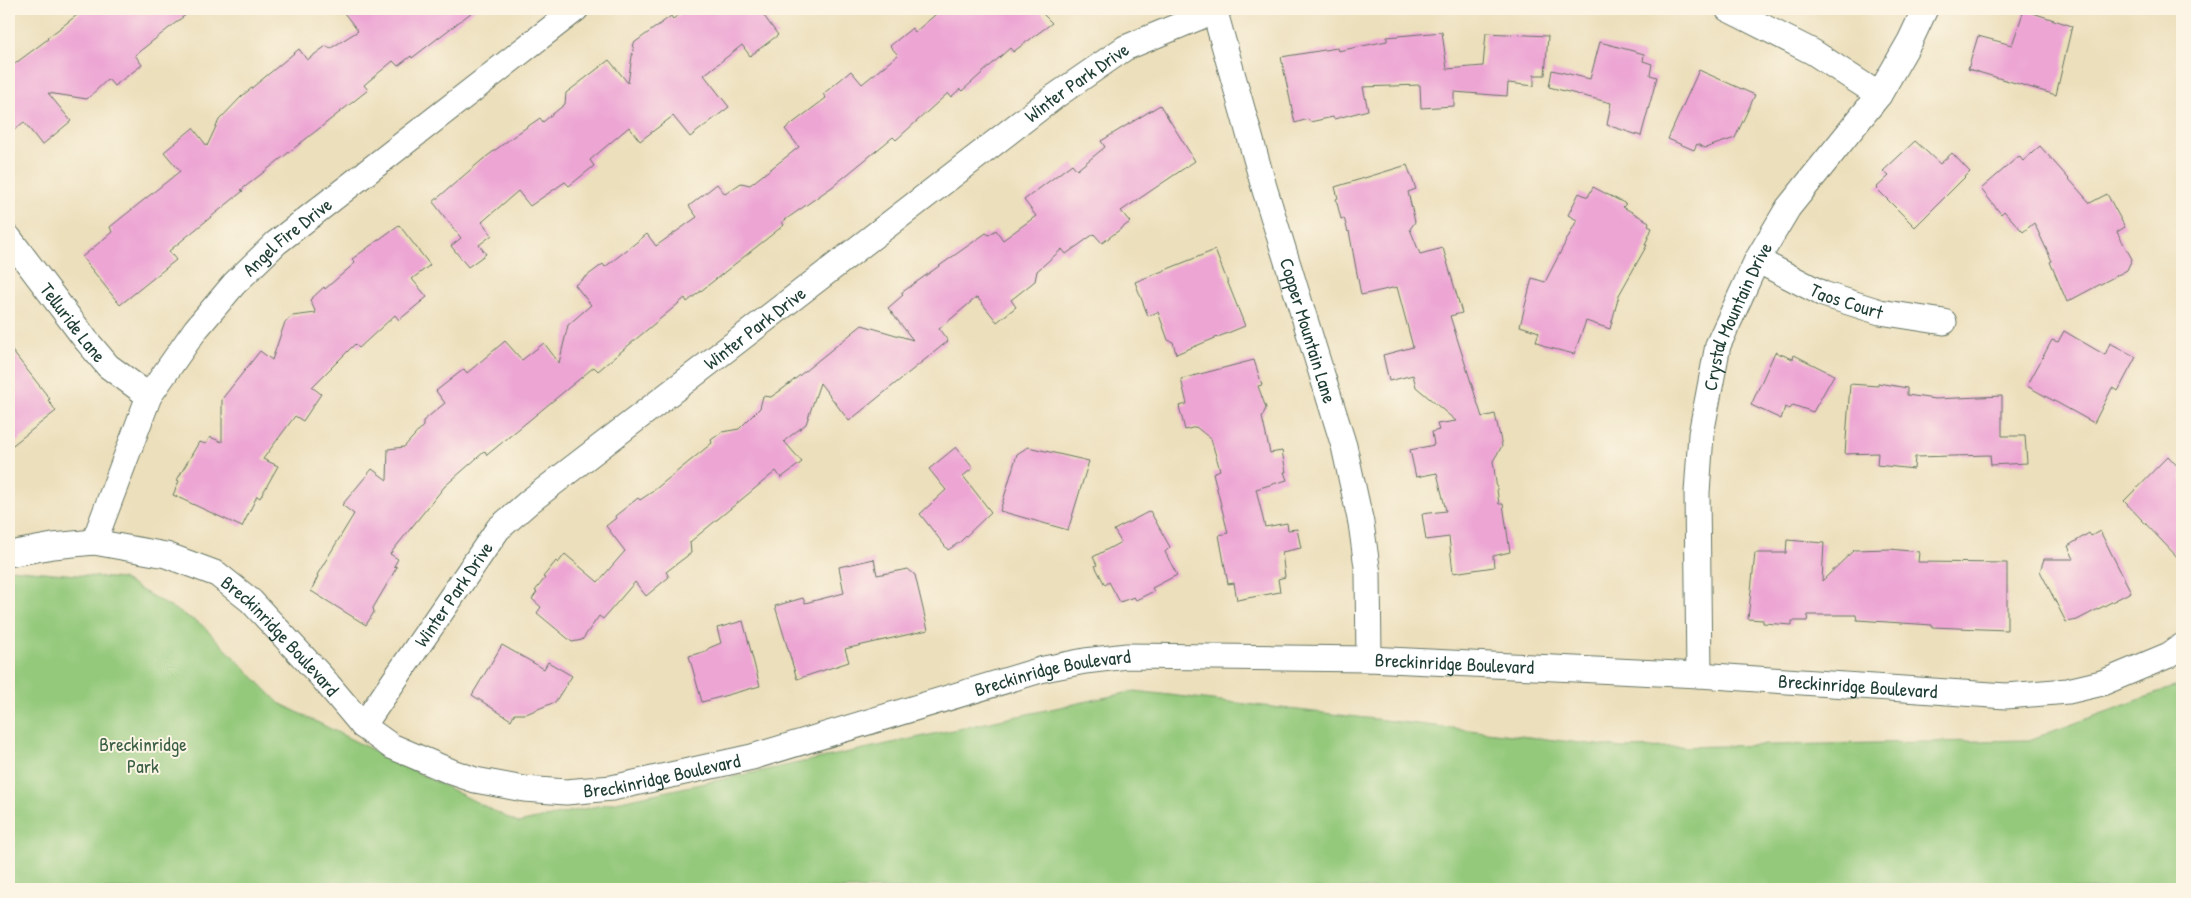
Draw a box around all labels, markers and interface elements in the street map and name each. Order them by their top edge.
street label: Winter Park Drive [1019,36,1134,128]
street label: Angel Fire Drive [237,191,338,282]
street label: Crystal Mountain Drive [1697,237,1778,393]
street label: Copper Mountain Lane [1274,255,1343,407]
street label: Telluride Lane [34,277,112,368]
street label: Taos Court [1806,277,1887,325]
street label: Winter Park Drive [698,280,811,375]
street label: Winter Park Drive [408,536,499,652]
street label: Breckinridge Boulevard [216,569,346,702]
street label: Breckinridge Boulevard [971,643,1132,702]
street label: Breckinridge Boulevard [1374,646,1535,680]
street label: Breckinridge Boulevard [1777,667,1939,704]
park label: Breckinridge Park [99,731,187,779]
street label: Breckinridge Boulevard [582,747,743,803]

